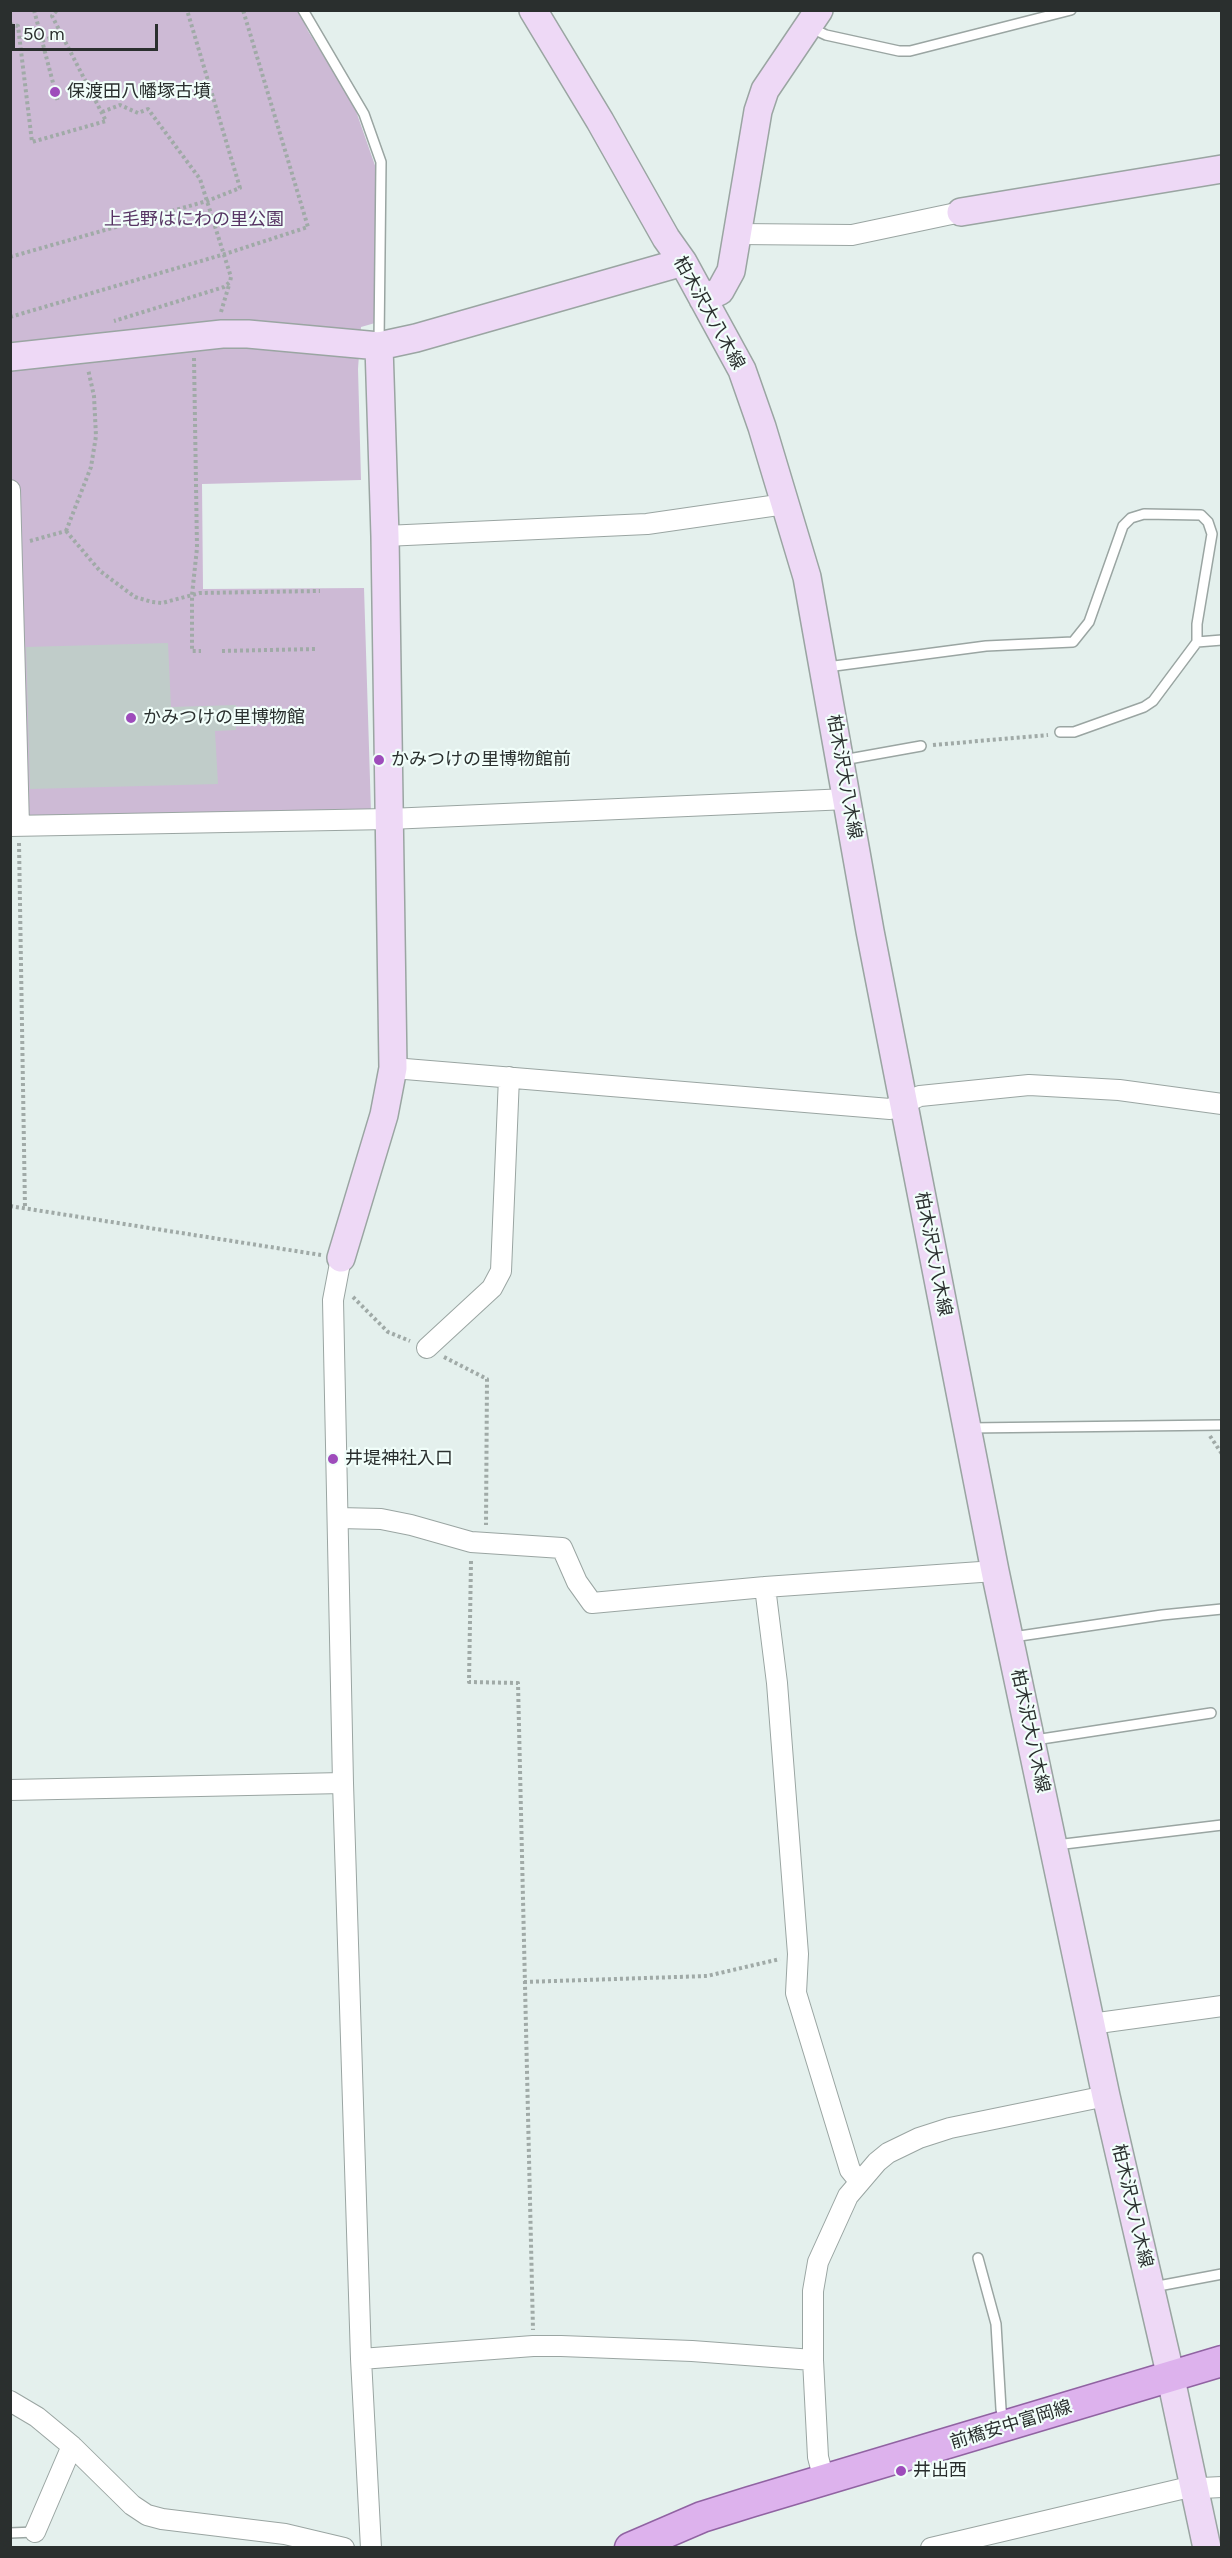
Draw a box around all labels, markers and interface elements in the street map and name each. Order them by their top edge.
scale bar [15,12,160,50]
text: 50 m [23,23,65,45]
place label: 保渡田八幡塚古墳 [67,81,211,103]
marker: 保渡田八幡塚古墳 [48,85,62,99]
park label: 上毛野はにわの里公園 [104,209,284,231]
street label: 柏木沢大八木線 [669,253,749,373]
place label: かみつけの里博物館 [143,707,305,729]
marker: かみつけの里博物館 [124,711,138,725]
street label: 柏木沢大八木線 [822,713,866,841]
place label: かみつけの里博物館前 [391,749,571,771]
marker: かみつけの里博物館前 [372,753,386,767]
street label: 柏木沢大八木線 [910,1190,956,1318]
place label: 井堤神社入口 [345,1448,453,1470]
marker: 井堤神社入口 [326,1452,340,1466]
street label: 柏木沢大八木線 [1006,1667,1054,1795]
street label: 柏木沢大八木線 [1107,2142,1157,2270]
street label: 前橋安中富岡線 [948,2396,1074,2454]
place label: 井出西 [913,2460,967,2482]
marker: 井出西 [894,2464,908,2478]

